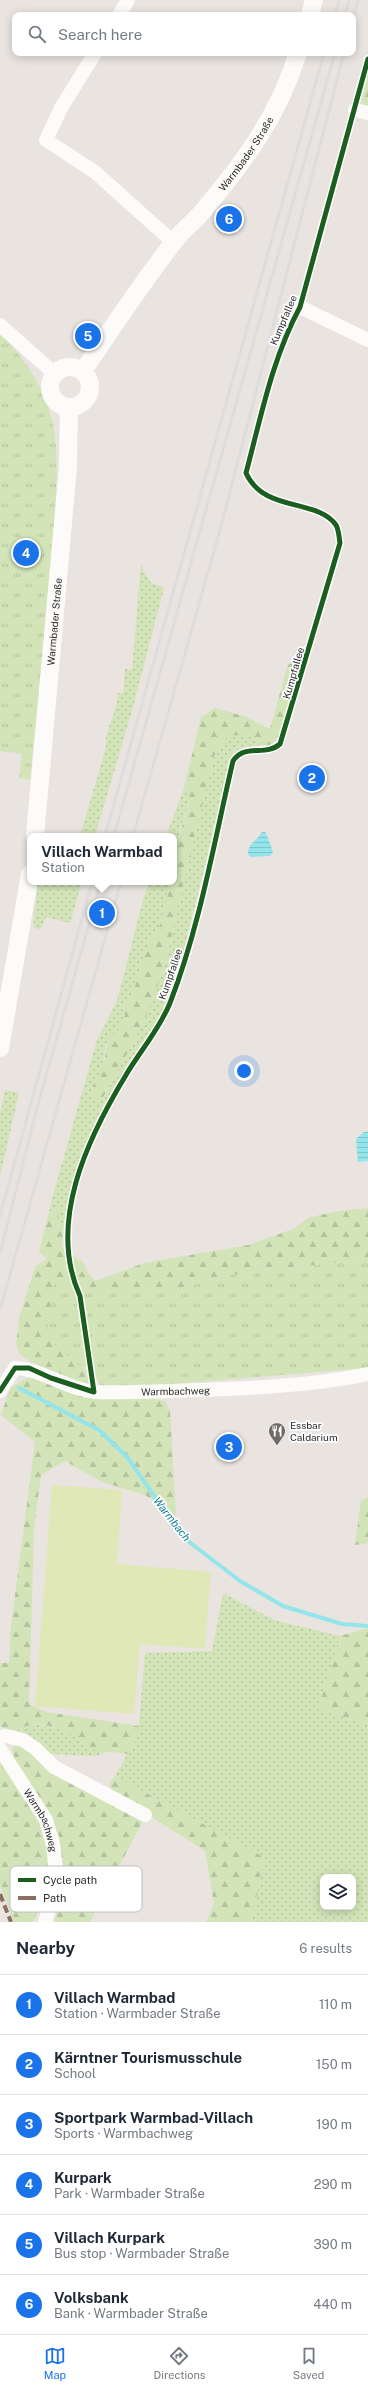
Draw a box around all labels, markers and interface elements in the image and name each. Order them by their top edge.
search box [12,12,356,56]
icon: search [26,23,48,45]
text: Search here [58,26,142,43]
street label: Warmbader Straße [216,114,276,193]
pin: 6 [216,204,242,234]
street label: Kumpfallee [267,293,299,347]
pin: 5 [75,321,101,351]
pin: 4 [13,538,39,568]
street label: Warmbader Straße [44,577,64,666]
street label: Kumpfallee [280,645,306,700]
pin: 2 [299,763,325,793]
popup [27,833,177,885]
text: Villach Warmbad [41,843,163,860]
text: Station [41,860,85,875]
pin: 1 [89,898,115,928]
street label: Kumpfallee [156,947,184,1001]
your location [234,1061,254,1081]
street label: Warmbachweg [141,1384,210,1398]
place label: Essbar Caldarium [290,1419,338,1443]
restaurant icon: Essbar Caldarium [267,1421,287,1446]
pin: 3 [216,1432,242,1462]
water label: Warmbach [151,1495,193,1543]
street label: Warmbachweg [21,1786,60,1853]
legend [10,1866,142,1912]
text: Cycle path [43,1874,97,1886]
map controls [320,1874,356,1910]
button: layers [320,1874,356,1910]
text: Path [43,1892,66,1904]
text: Nearby [16,1938,75,1958]
text: 6 results [299,1941,352,1956]
text: Villach Warmbad [54,1989,175,2006]
text: 1 [26,1997,32,2012]
text: 110 m [319,1997,352,2012]
text: Station · Warmbader Straße [54,2006,221,2021]
text: Kärntner Tourismusschule [54,2049,242,2066]
text: 2 [25,2057,33,2072]
text: 150 m [316,2057,352,2072]
text: School [54,2066,96,2081]
text: Sportpark Warmbad-Villach [54,2109,253,2126]
text: 3 [25,2117,33,2132]
text: 190 m [316,2117,352,2132]
text: Sports · Warmbachweg [54,2126,193,2141]
text: Kurpark [54,2169,112,2186]
text: 4 [25,2177,33,2192]
text: 290 m [314,2177,352,2192]
text: Park · Warmbader Straße [54,2186,205,2201]
text: Villach Kurpark [54,2229,165,2246]
text: 5 [25,2237,33,2252]
text: 390 m [314,2237,352,2252]
text: Bus stop · Warmbader Straße [54,2246,229,2261]
text: Volksbank [54,2289,129,2306]
text: 6 [25,2297,33,2312]
text: 440 m [313,2297,352,2312]
text: Bank · Warmbader Straße [54,2306,208,2321]
tab: Map [44,2345,66,2381]
tab: Directions [154,2345,205,2381]
tab: Saved [293,2345,324,2381]

